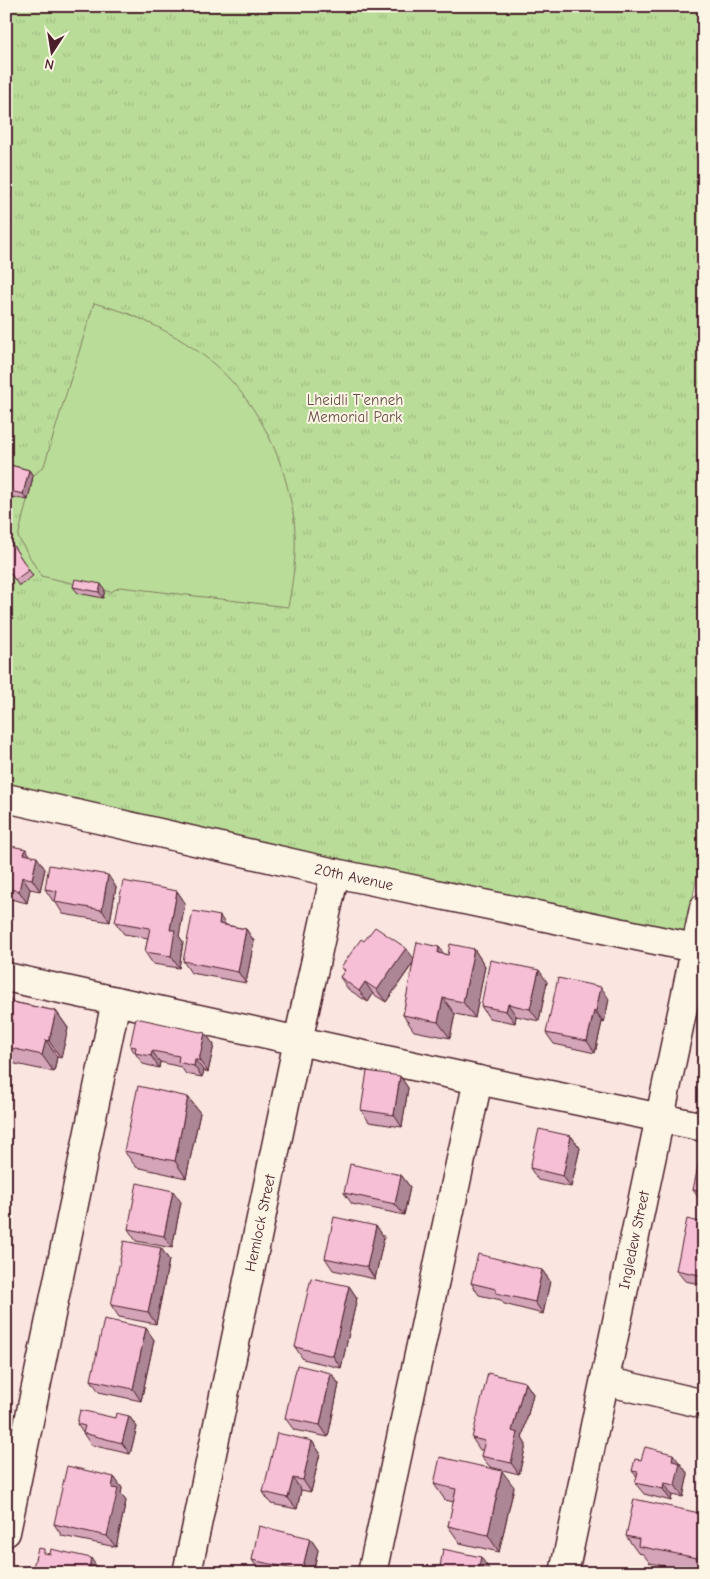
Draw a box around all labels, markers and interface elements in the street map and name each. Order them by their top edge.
north arrow [28,28,78,78]
text: N [43,55,56,73]
park label: Lheidli T'enneh Memorial Park [307,391,403,426]
street label: 20th Avenue [313,860,395,894]
street label: Hemlock Street [241,1172,279,1273]
street label: Ingledew Street [615,1189,653,1291]

